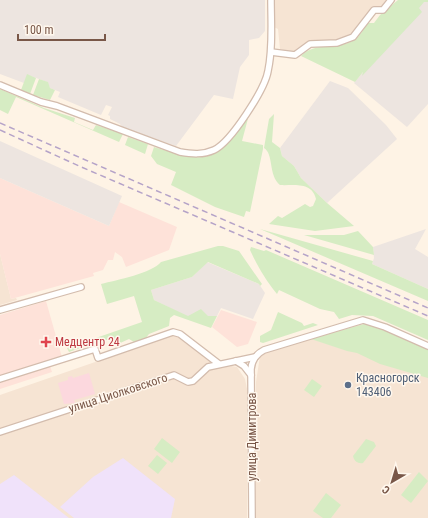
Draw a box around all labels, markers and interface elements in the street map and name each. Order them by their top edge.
scale bar [18,16,105,42]
text: 100 m [24,23,54,37]
place label: Медцентр 24 [55,335,120,349]
marker: Медцентр 24 [40,336,52,348]
street label: улица Циолковского [67,370,169,416]
place label: Красногорск 143406 [356,371,420,399]
marker: Красногорск 143406 [343,380,353,390]
street label: улица Димитрова [245,392,259,481]
north arrow [372,462,412,502]
text: С [380,482,393,497]

